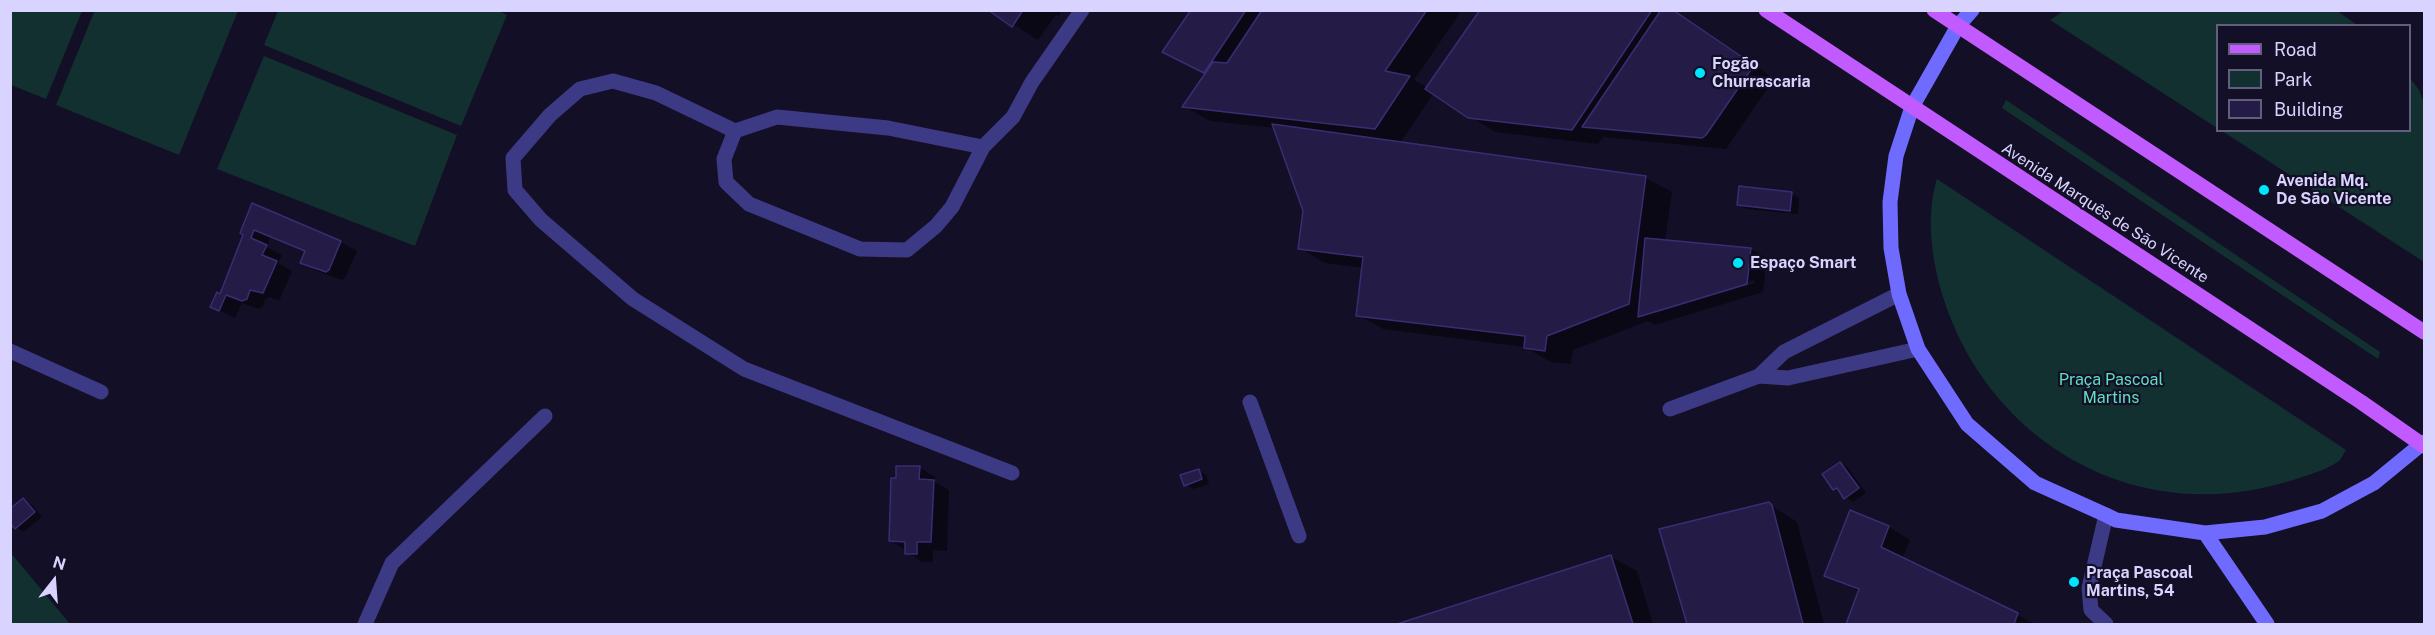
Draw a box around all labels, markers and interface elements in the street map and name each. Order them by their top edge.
legend [2216,24,2411,132]
text: Road [2274,39,2317,60]
place label: Fogão Churrascaria [1712,54,1811,92]
marker: Fogão Churrascaria [1693,66,1707,80]
text: Park [2274,69,2312,90]
text: Building [2274,99,2343,120]
street label: Avenida Marquês de São Vicente [1998,139,2212,287]
place label: Avenida Mq. De São Vicente [2276,171,2391,209]
marker: Avenida Mq. De São Vicente [2257,183,2271,197]
place label: Espaço Smart [1750,253,1856,273]
marker: Espaço Smart [1731,256,1745,270]
park label: Praça Pascoal Martins [2059,370,2163,408]
north arrow [24,551,84,611]
text: N [51,552,68,574]
place label: Praça Pascoal Martins, 54 [2086,563,2193,601]
marker: Praça Pascoal Martins, 54 [2067,575,2081,589]

